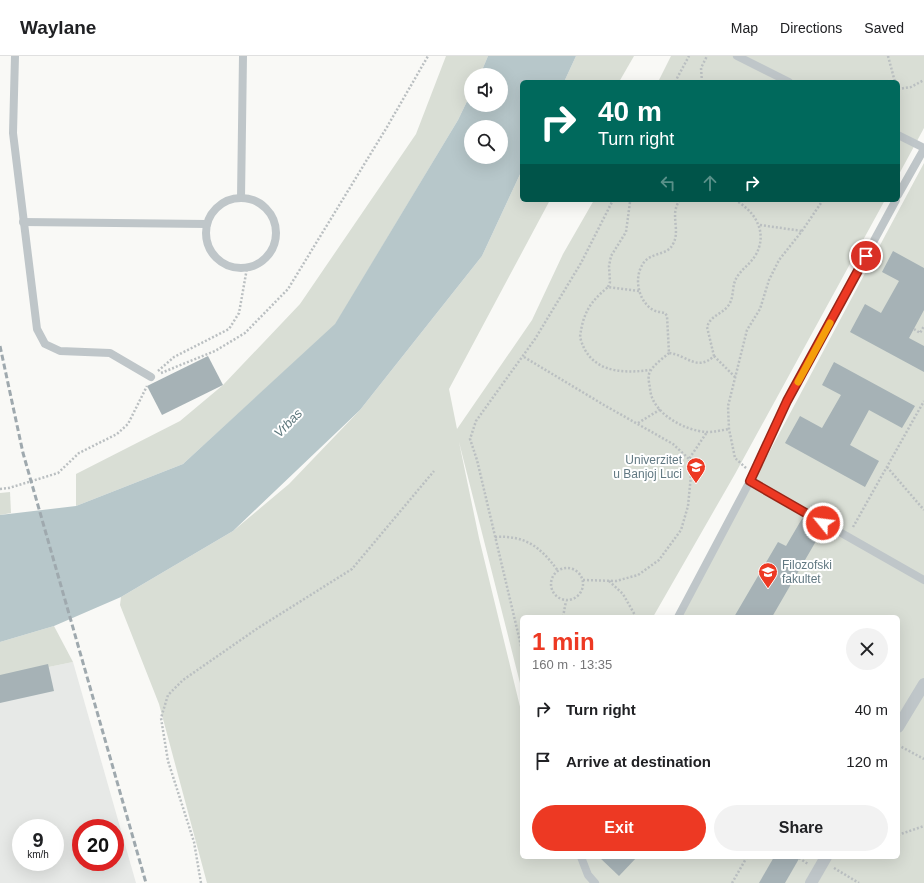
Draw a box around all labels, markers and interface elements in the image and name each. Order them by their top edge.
text: Waylane [20,17,96,38]
text: Map [731,20,758,36]
text: Directions [780,20,842,36]
text: Saved [864,20,904,36]
map controls [464,68,508,164]
button: sound [464,68,508,112]
icon: right [532,96,584,148]
text: 40 m [598,96,662,127]
button: search [464,120,508,164]
text: Turn right [598,129,674,149]
icon: left [657,172,679,194]
icon: ahead [699,172,721,194]
icon: right [741,172,763,194]
pin [849,239,883,273]
icon: arrive [855,245,877,267]
water label: Vrbas [271,405,305,440]
place label: Univerzitet u Banjoj Luci [613,453,683,481]
school or university icon: Univerzitet u Banjoj Luci [685,456,707,484]
position arrow [802,502,844,544]
place label: Filozofski fakultet [782,558,832,586]
school or university icon: Filozofski fakultet [757,561,779,589]
text: 1 min [532,628,595,655]
button: close [846,628,888,670]
text: 160 m · 13:35 [532,657,612,672]
icon: right [532,698,554,720]
text: Turn right [566,701,636,718]
text: 40 m [855,701,888,718]
icon: arrive [532,750,554,772]
text: Arrive at destination [566,753,711,770]
text: 120 m [846,753,888,770]
button: Exit [532,805,706,851]
button: Share [714,805,888,851]
speed limit sign: 20 [72,819,124,871]
text: 9 [32,829,44,851]
text: km/h [27,849,49,860]

